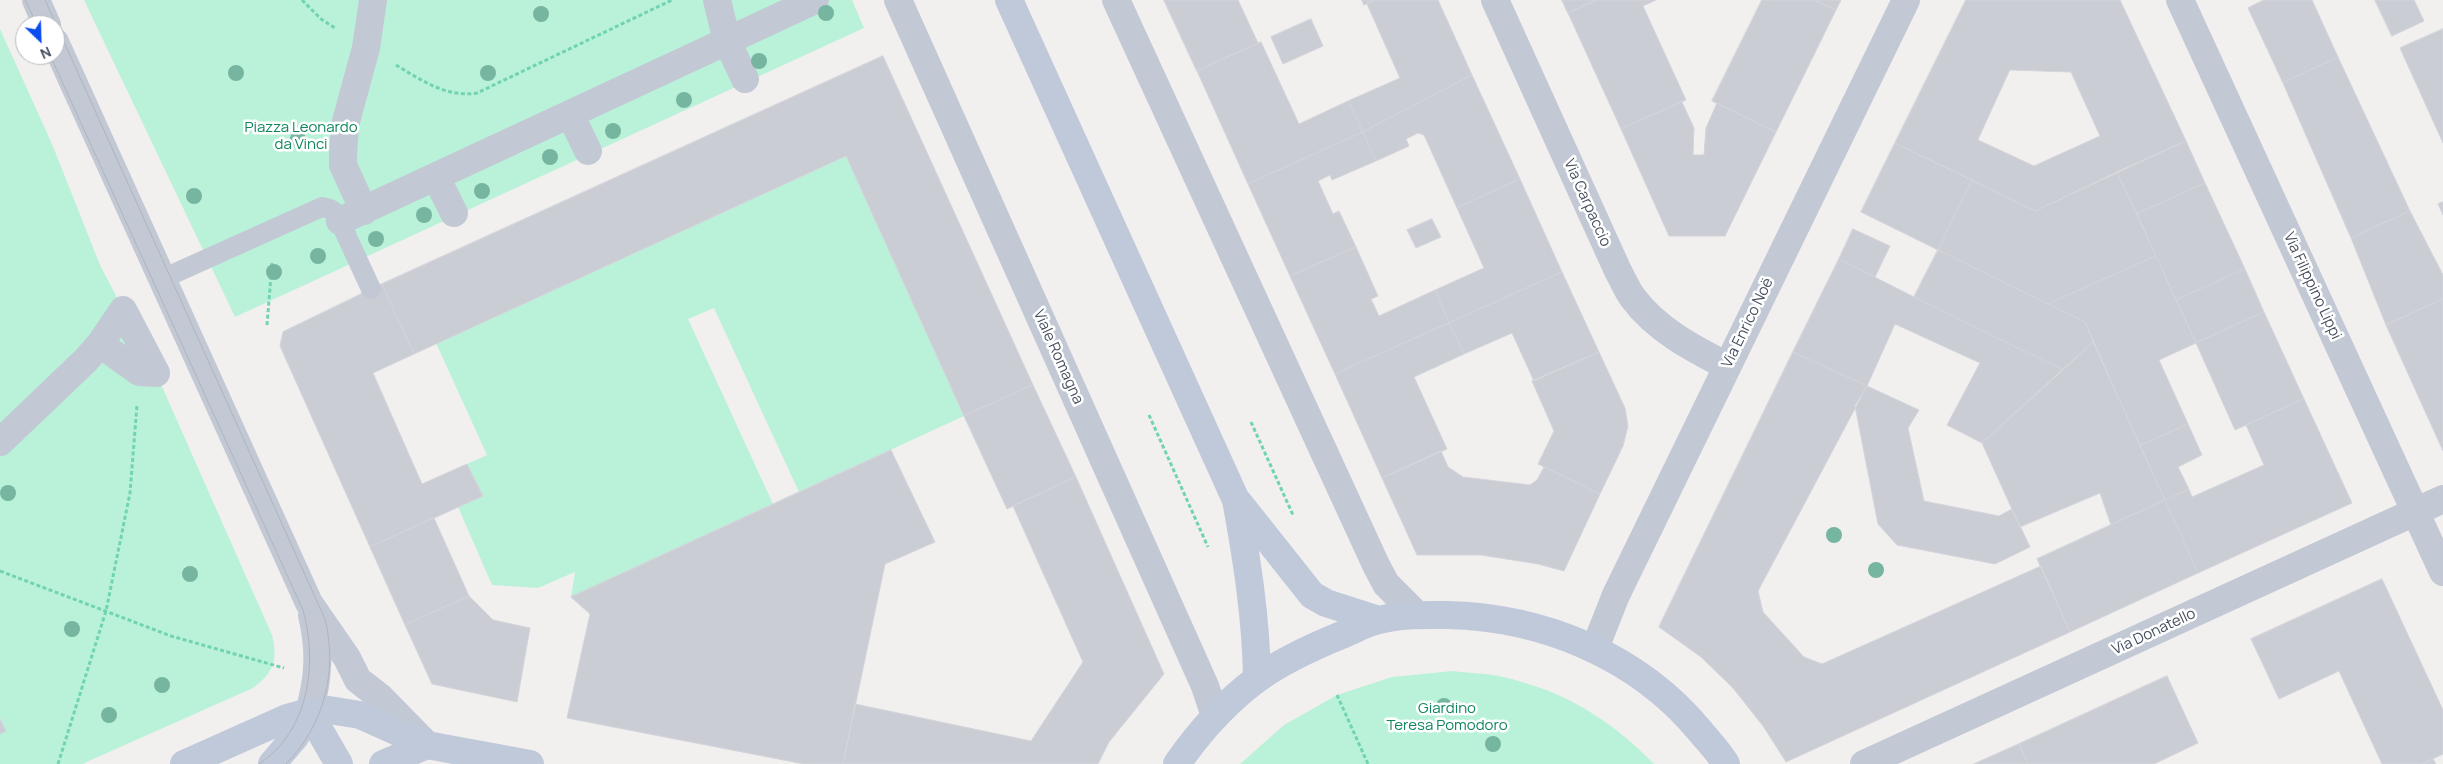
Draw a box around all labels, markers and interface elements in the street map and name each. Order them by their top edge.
north arrow [15,15,65,65]
text: N [37,43,54,64]
park label: Piazza Leonardo da Vinci [244,119,358,154]
street label: Via Carpaccio [1560,156,1614,250]
street label: Via Filippino Lippi [2279,230,2345,342]
street label: Via Enrico Noë [1718,275,1778,371]
street label: Viale Romagna [1029,307,1087,407]
street label: Via Donatello [2109,605,2199,659]
park label: Giardino Teresa Pomodoro [1386,700,1508,735]

